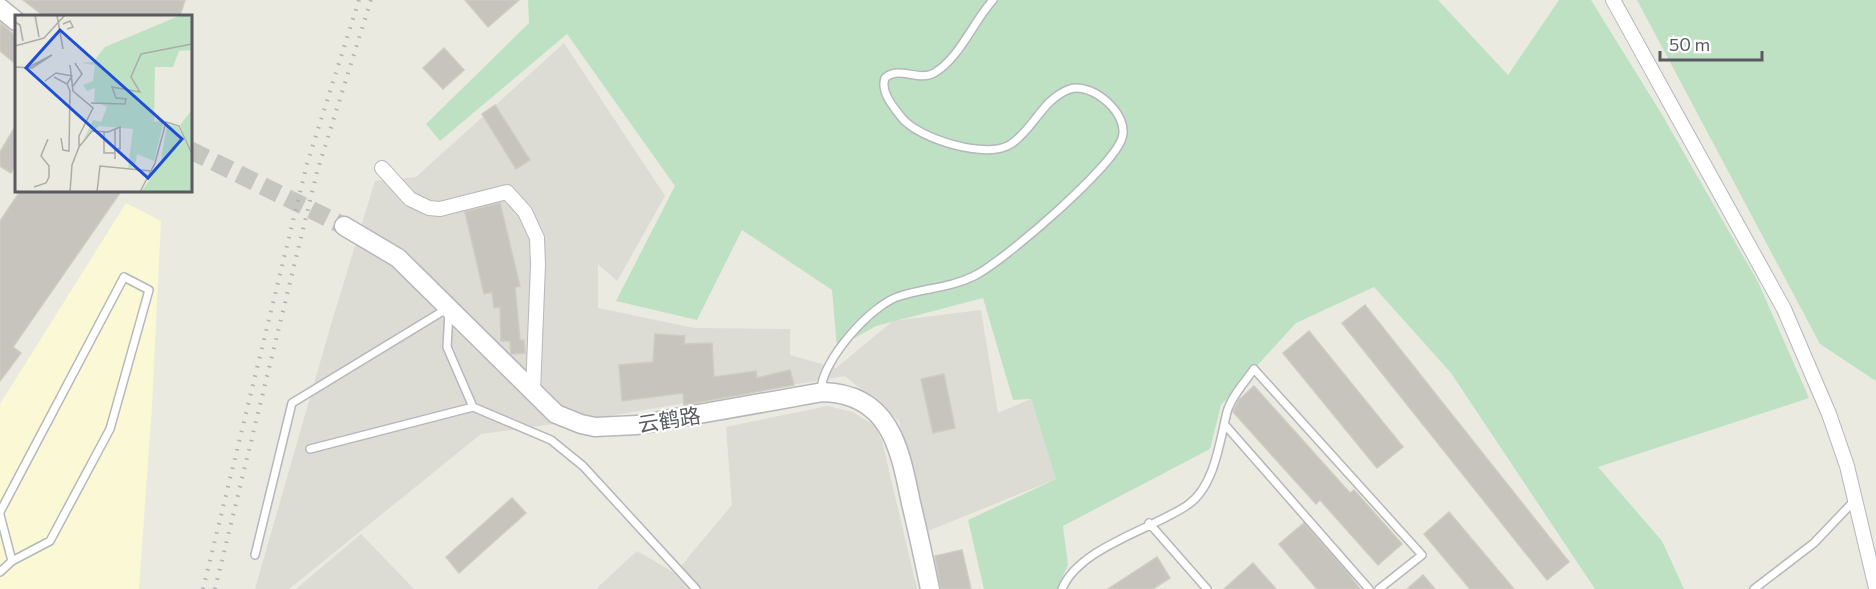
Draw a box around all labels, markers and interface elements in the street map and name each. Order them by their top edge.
inset map [15,15,192,192]
scale bar [1660,24,1762,62]
text: 50 m [1669,33,1710,55]
street label: 云鹤路 [636,402,702,436]

